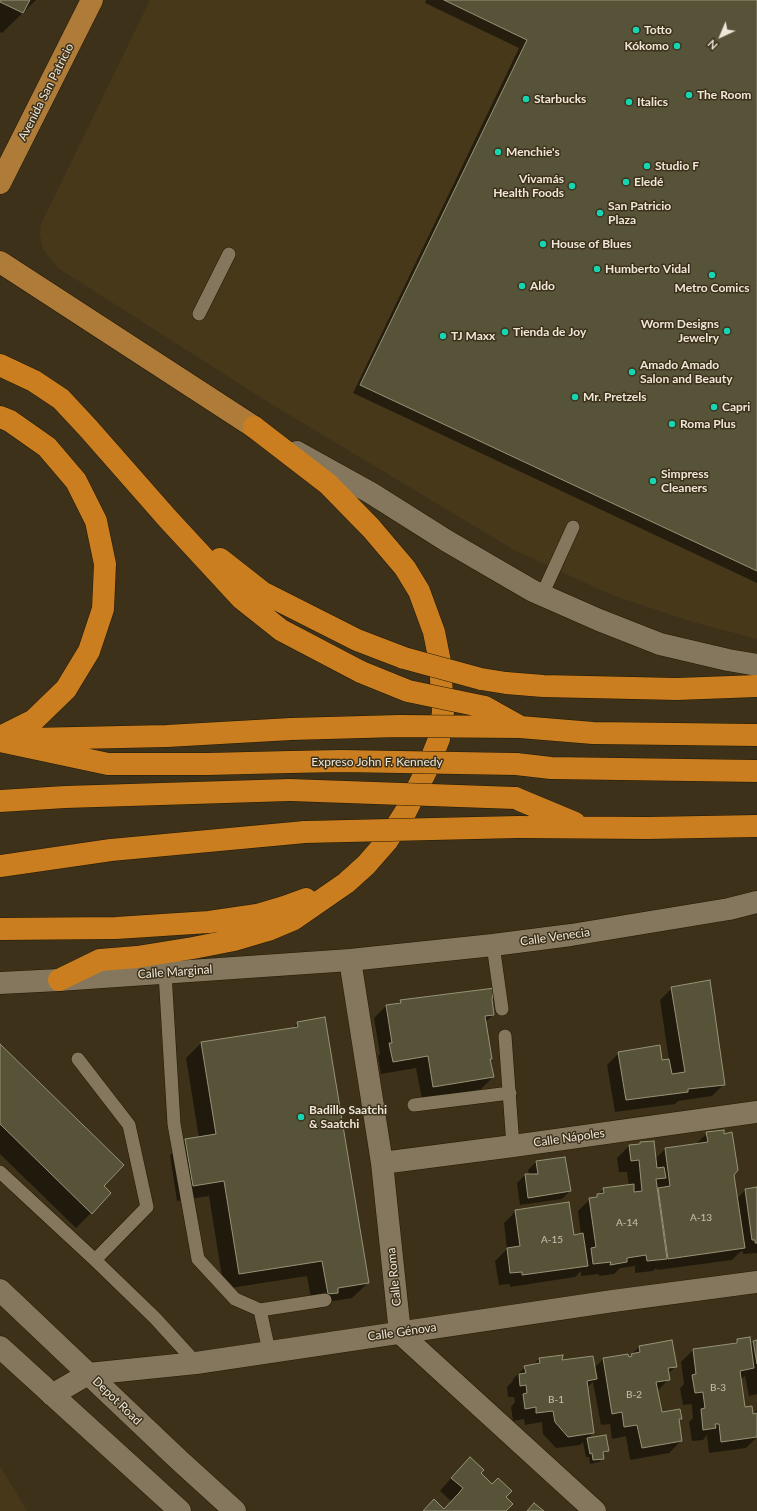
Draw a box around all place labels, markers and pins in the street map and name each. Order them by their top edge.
place label: Totto [644,23,672,37]
marker: Totto [631,25,641,35]
place label: Kókomo [624,39,669,53]
marker: Kókomo [672,41,682,51]
place label: The Room [697,88,751,102]
marker: The Room [684,90,694,100]
place label: Starbucks [534,92,586,106]
marker: Starbucks [521,94,531,104]
place label: Italics [637,95,668,109]
marker: Italics [624,97,634,107]
place label: Menchie's [506,145,560,159]
marker: Menchie's [493,147,503,157]
place label: Studio F [655,159,699,173]
marker: Studio F [642,161,652,171]
place label: Vivamás Health Foods [493,172,564,200]
place label: Eledé [634,175,663,189]
marker: Eledé [621,177,631,187]
marker: Vivamás Health Foods [567,181,577,191]
place label: San Patricio Plaza [608,199,671,227]
marker: San Patricio Plaza [595,208,605,218]
place label: House of Blues [551,237,632,251]
marker: House of Blues [538,239,548,249]
place label: Humberto Vidal [605,262,690,276]
marker: Humberto Vidal [592,264,602,274]
marker: Metro Comics [707,270,717,280]
place label: Aldo [530,279,555,293]
marker: Aldo [517,281,527,291]
place label: Metro Comics [675,281,749,295]
place label: Worm Designs Jewelry [641,317,719,345]
place label: Tienda de Joy [513,325,586,339]
marker: Worm Designs Jewelry [722,326,732,336]
marker: Tienda de Joy [500,327,510,337]
place label: TJ Maxx [451,329,495,343]
marker: TJ Maxx [438,331,448,341]
place label: Amado Amado Salon and Beauty [640,358,733,386]
marker: Amado Amado Salon and Beauty [627,367,637,377]
place label: Mr. Pretzels [583,390,647,404]
marker: Mr. Pretzels [570,392,580,402]
place label: Capri [722,400,750,414]
marker: Capri [709,402,719,412]
place label: Roma Plus [680,417,736,431]
marker: Roma Plus [667,419,677,429]
place label: Simpress Cleaners [661,467,709,495]
marker: Simpress Cleaners [648,476,658,486]
place label: Badillo Saatchi & Saatchi [309,1103,387,1131]
marker: Badillo Saatchi & Saatchi [296,1112,306,1122]

